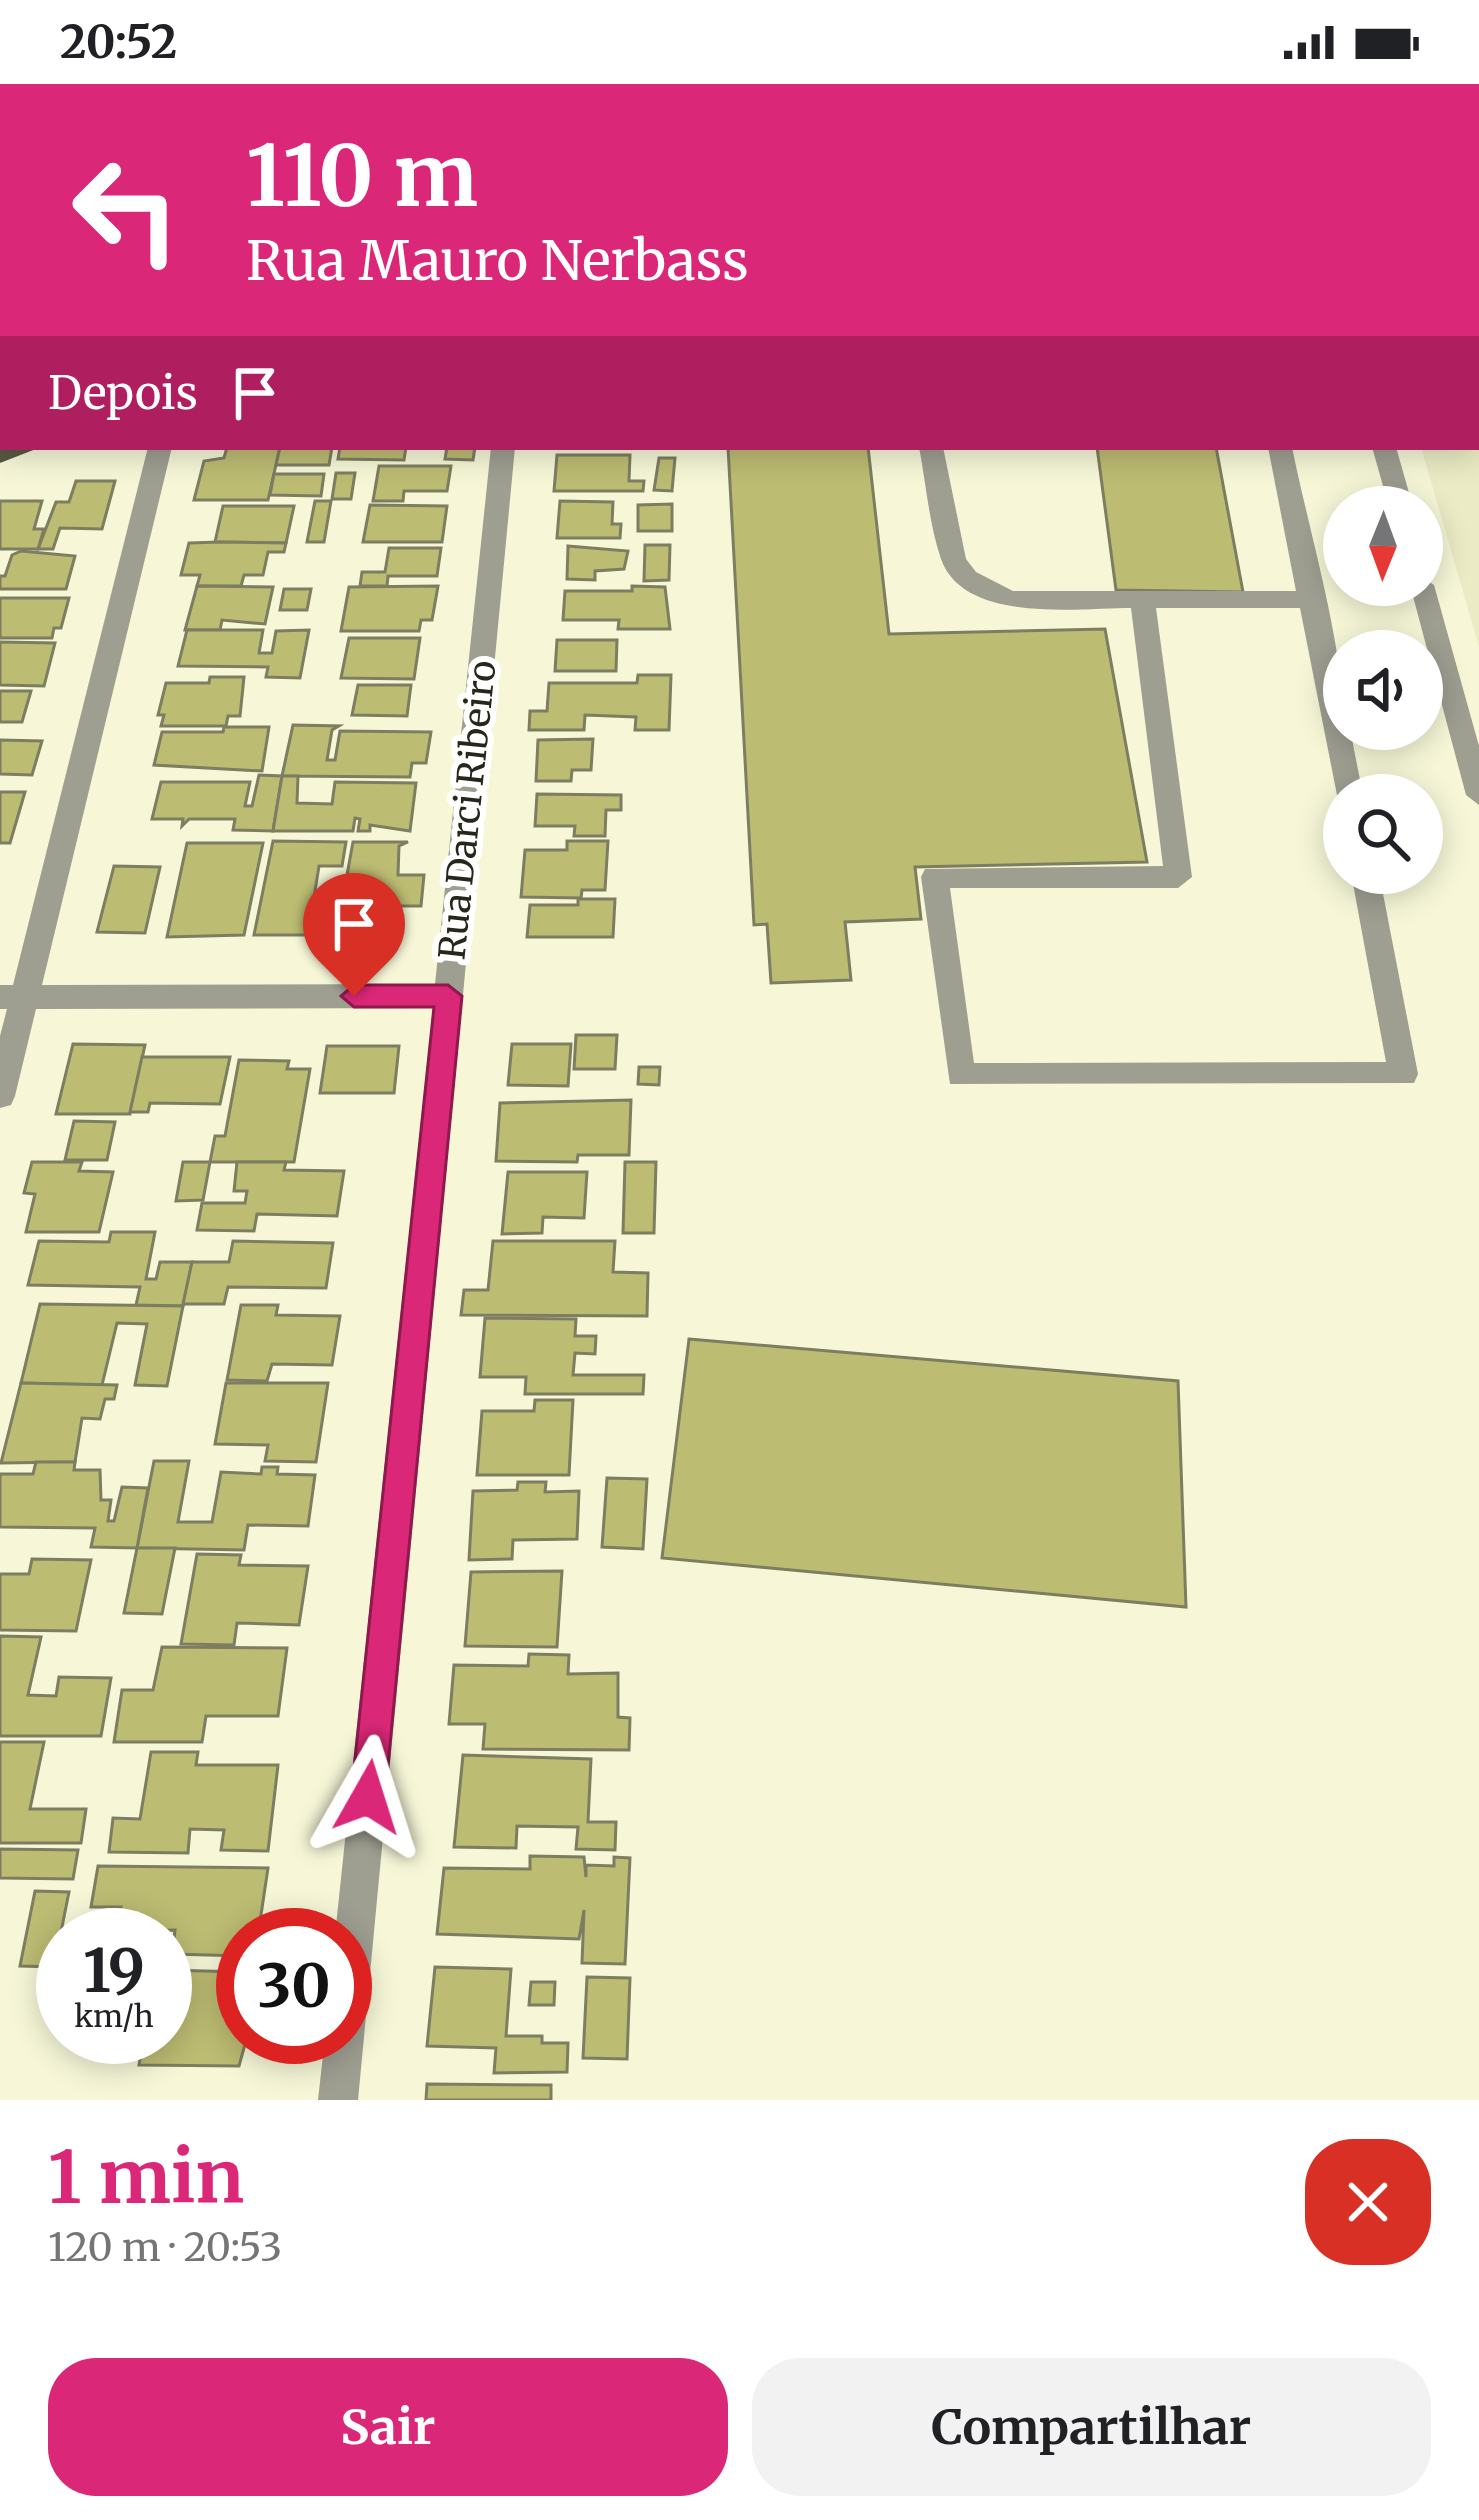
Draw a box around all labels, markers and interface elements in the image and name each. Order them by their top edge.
text: 20:52 [60,14,177,70]
text: 110 m [246,123,478,229]
icon: left [48,132,204,288]
text: Rua Mauro Nerbass [246,227,749,295]
icon: arrive [222,360,288,426]
text: Depois [48,365,198,421]
north arrow [1323,486,1443,606]
map controls [1323,486,1443,894]
button: sound [1323,630,1443,750]
street label: Rua Darci Ribeiro [429,658,506,962]
button: search [1323,774,1443,894]
pin [303,873,405,996]
icon: arrive [321,891,387,957]
position arrow [305,1734,431,1860]
speed limit sign: 30 [216,1908,372,2064]
text: 19 [83,1933,145,2008]
text: km/h [74,1997,154,2035]
text: 1 min [48,2132,244,2223]
button: close [1305,2139,1431,2265]
text: 120 m · 20:53 [48,2223,282,2272]
button: Sair [48,2358,728,2496]
button: Compartilhar [752,2358,1431,2496]

